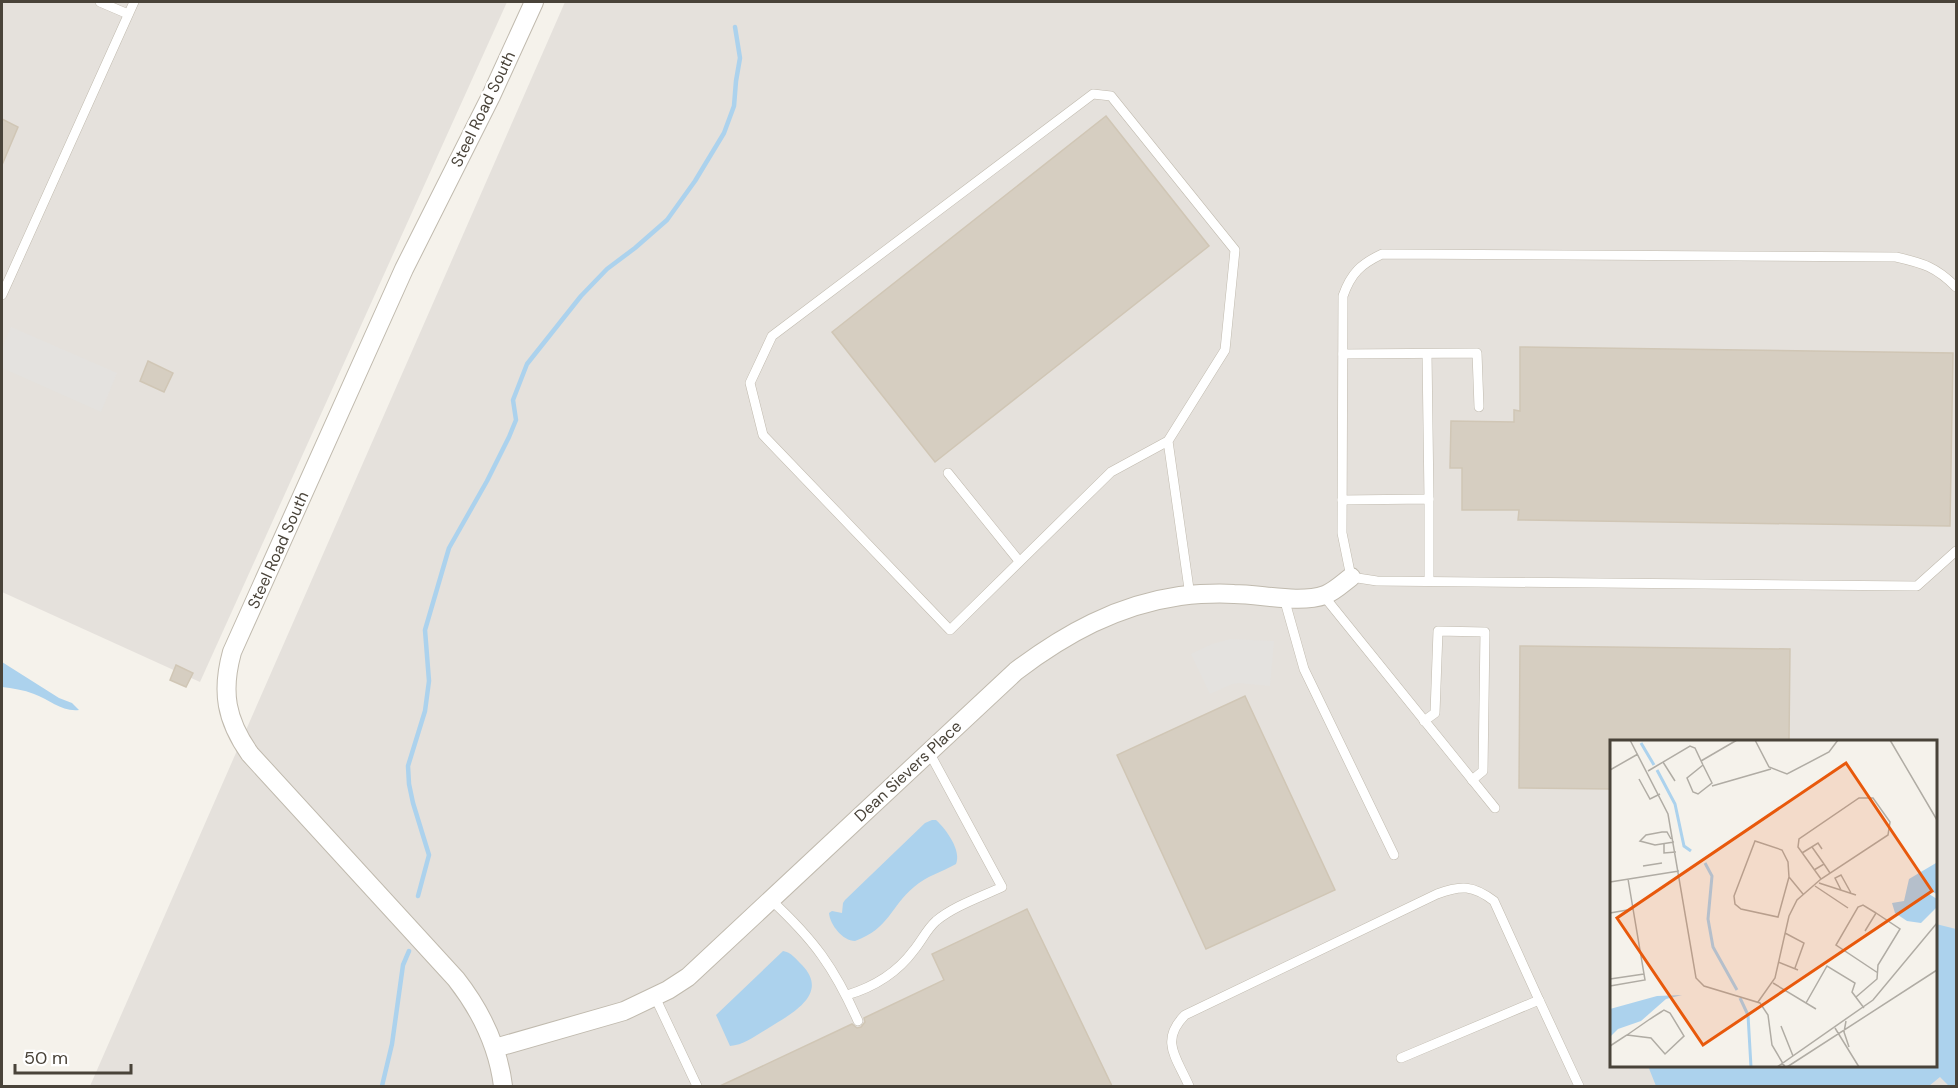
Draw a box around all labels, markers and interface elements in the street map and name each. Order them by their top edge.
street label: Steel Road South [446,48,520,170]
street label: Steel Road South [243,488,313,612]
street label: Dean Sievers Place [850,716,966,826]
inset map [1610,740,1937,1067]
scale bar [15,1037,130,1075]
text: 50 m [24,1046,68,1070]

